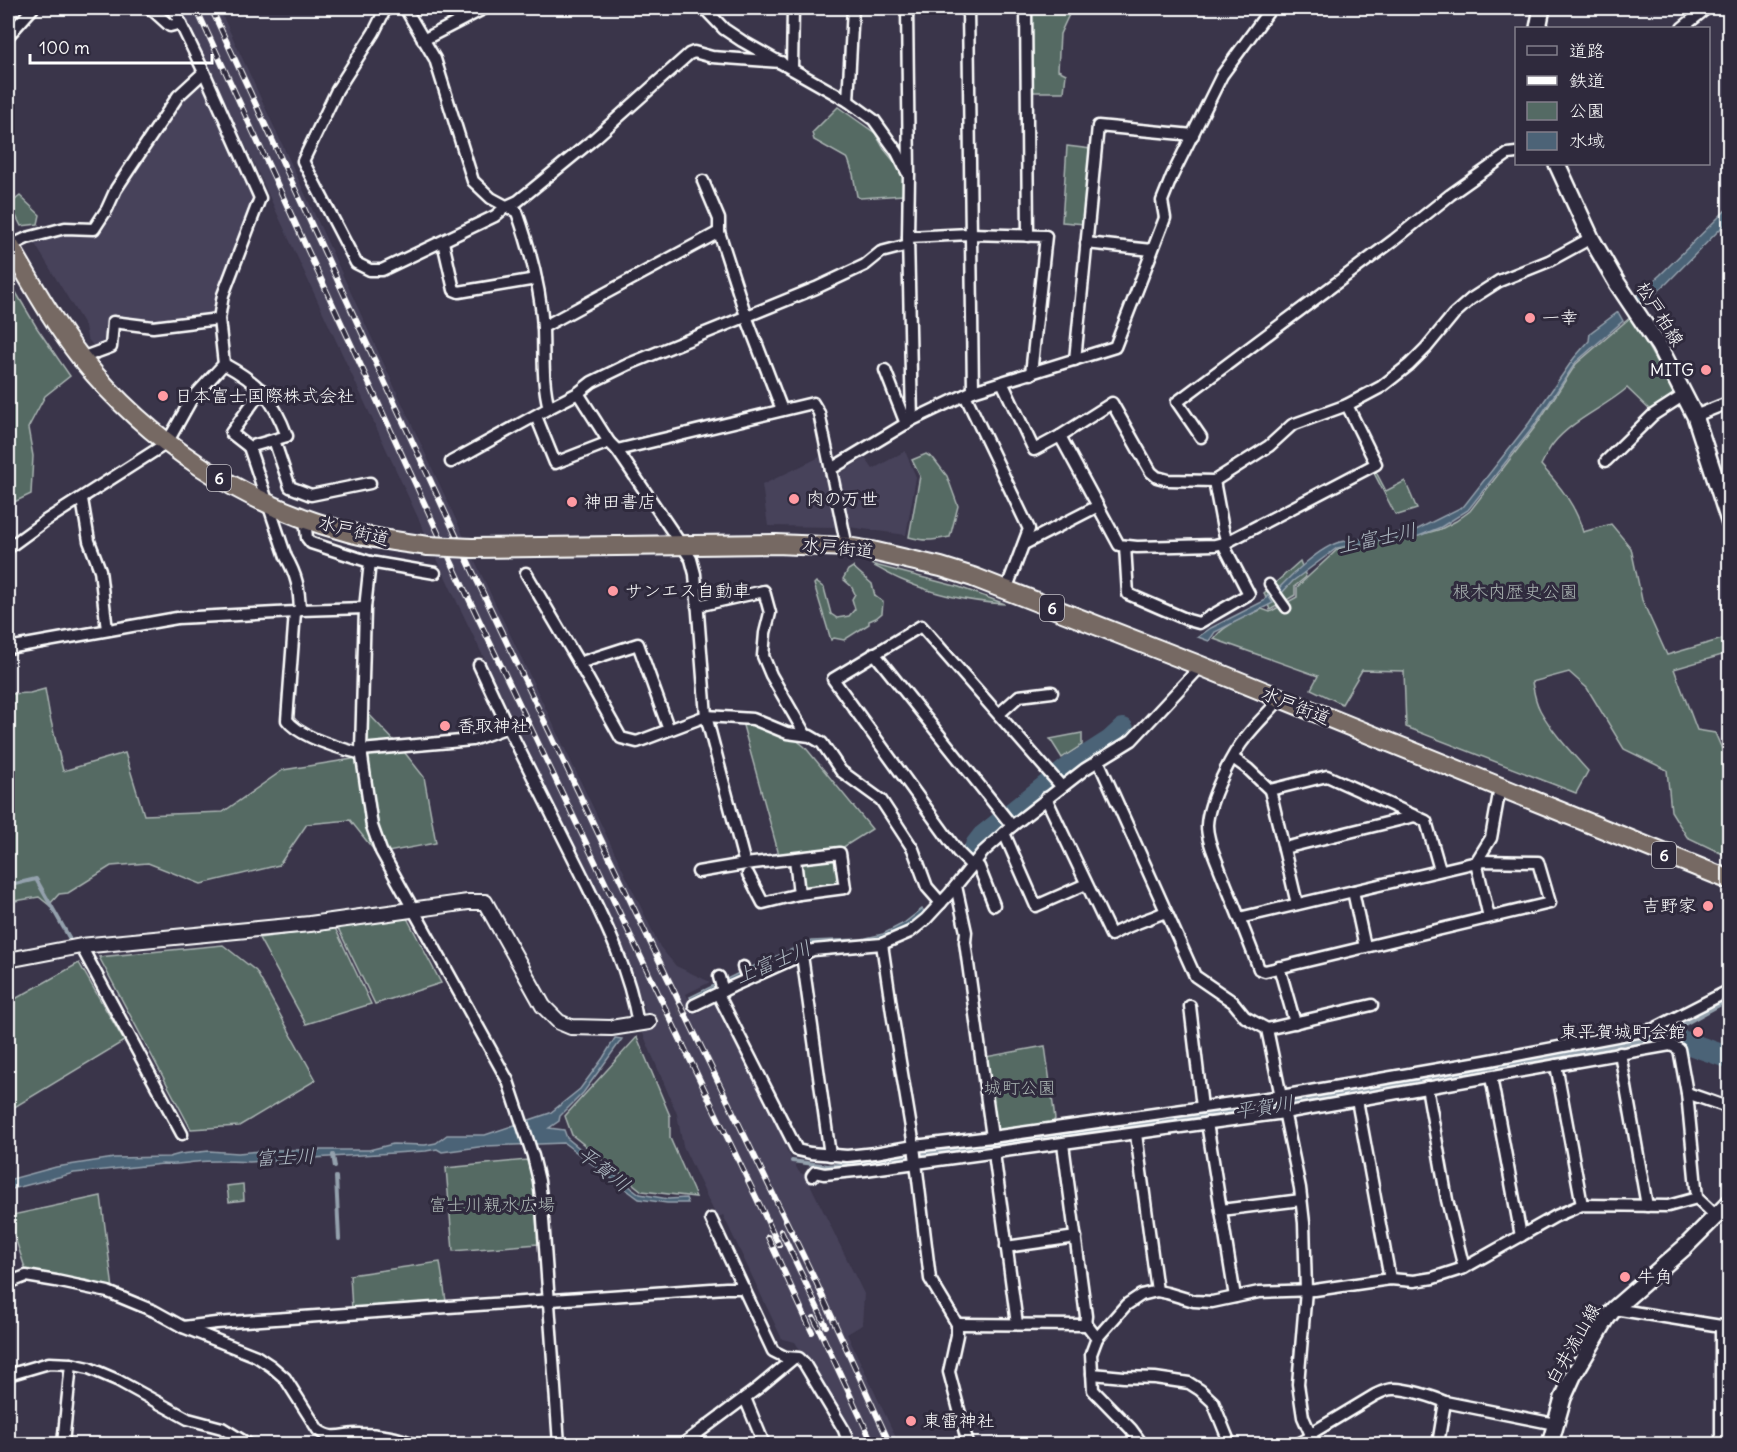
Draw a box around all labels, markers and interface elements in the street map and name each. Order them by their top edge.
scale bar [30,27,212,65]
legend [1515,27,1710,165]
text: 100 m [39,36,90,59]
text: 道路 [1569,39,1605,62]
text: 鉄道 [1569,69,1605,92]
text: 公園 [1569,99,1605,122]
text: 水域 [1569,129,1605,152]
street label: 松戸柏線 [1632,277,1689,350]
place label: 一幸 [1542,306,1578,329]
marker: 一幸 [1523,311,1537,325]
place label: MITG [1650,358,1694,381]
marker: MITG [1699,363,1713,377]
place label: 日本富士国際株式会社 [175,384,355,407]
marker: 日本富士国際株式会社 [156,389,170,403]
road number: 6 [207,465,231,491]
place label: 肉の万世 [806,487,878,510]
place label: 神田書店 [584,490,656,513]
marker: 肉の万世 [787,492,801,506]
marker: 神田書店 [565,495,579,509]
street label: 水戸街道 [316,511,392,550]
water label: 上富士川 [1335,517,1419,558]
street label: 水戸街道 [801,532,875,563]
place label: サンエス自動車 [625,579,751,602]
park label: 根木内歴史公園 [1452,580,1578,603]
marker: サンエス自動車 [606,584,620,598]
road number: 6 [1040,595,1064,621]
street label: 水戸街道 [1259,681,1334,730]
place label: 香取神社 [457,714,529,737]
marker: 香取神社 [438,719,452,733]
road number: 6 [1652,842,1676,868]
place label: 吉野家 [1642,894,1696,917]
marker: 吉野家 [1701,899,1715,913]
water label: 上富士川 [731,934,815,989]
place label: 東平賀城町会館 [1560,1020,1686,1043]
marker: 東平賀城町会館 [1691,1025,1705,1039]
park label: 城町公園 [984,1076,1056,1099]
water label: 平賀川 [1232,1089,1296,1124]
water label: 平賀川 [573,1140,636,1197]
water label: 富士川 [254,1142,316,1171]
park label: 富士川親水広場 [429,1193,555,1216]
place label: 牛角 [1637,1265,1673,1288]
marker: 牛角 [1618,1270,1632,1284]
street label: 白井流山線 [1540,1299,1605,1388]
place label: 東雷神社 [923,1409,995,1432]
marker: 東雷神社 [904,1414,918,1428]

